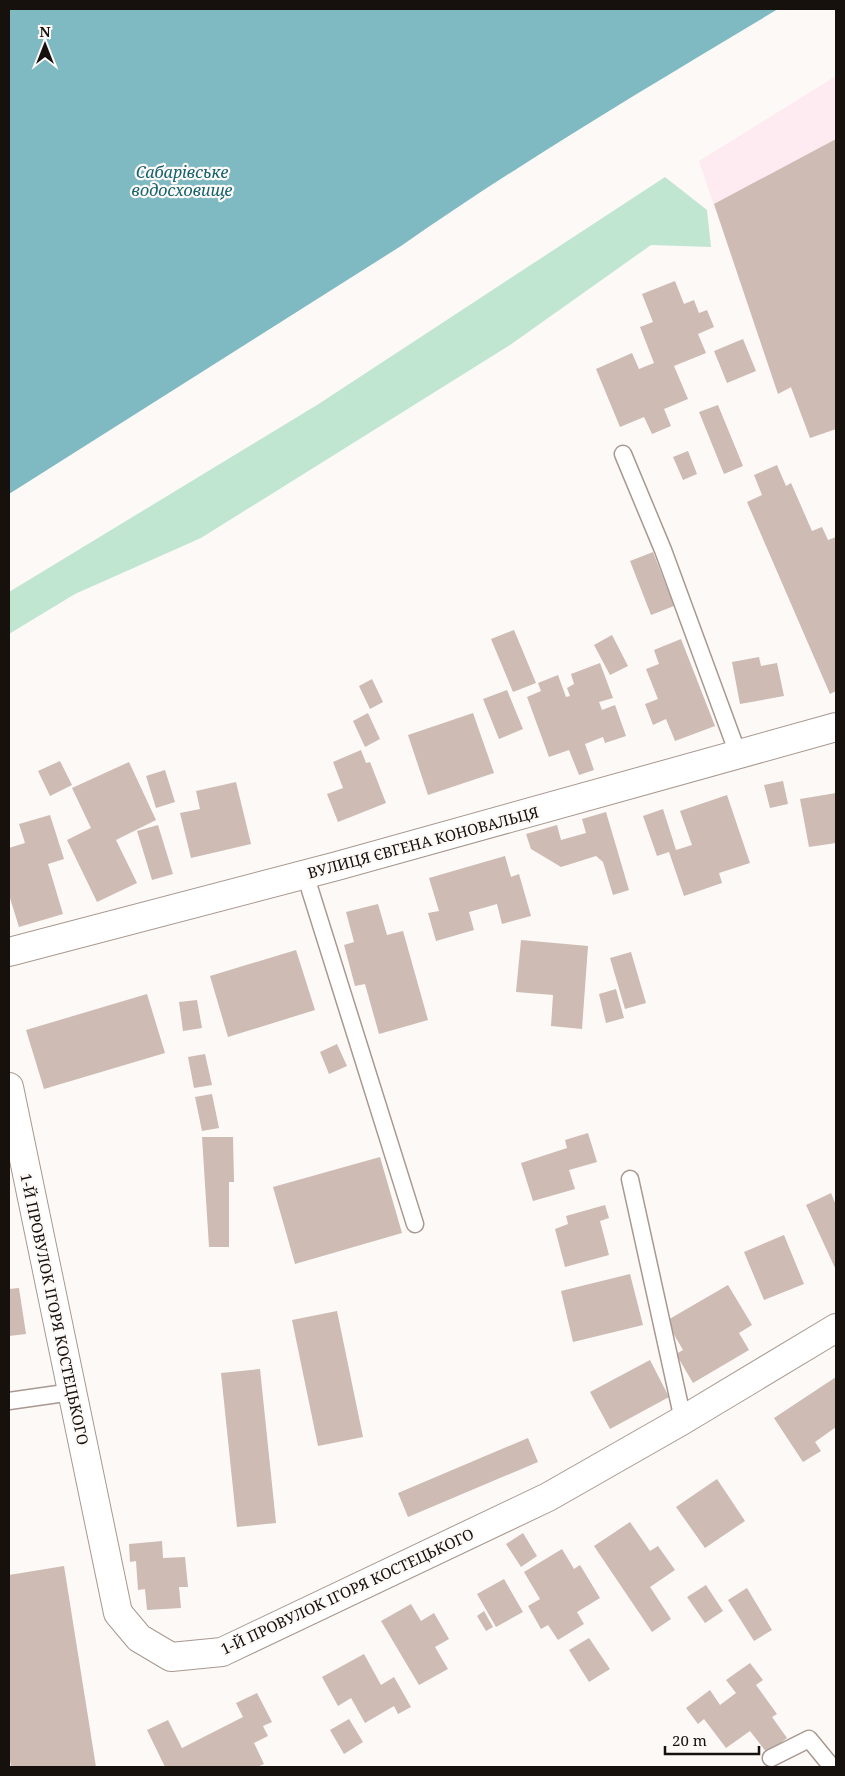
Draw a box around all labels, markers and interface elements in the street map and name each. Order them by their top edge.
north arrow [20,20,70,70]
text: N [39,22,51,41]
water label: Сабарівське водосховище [131,161,233,201]
street label: ВУЛИЦЯ ЄВГЕНА КОНОВАЛЬЦЯ [305,801,541,883]
street label: 1-Й ПРОВУЛОК ІГОРЯ КОСТЕЦЬКОГО [16,1171,94,1447]
street label: 1-Й ПРОВУЛОК ІГОРЯ КОСТЕЦЬКОГО [217,1523,477,1659]
scale bar [665,1724,759,1756]
text: 20 m [672,1730,707,1750]

